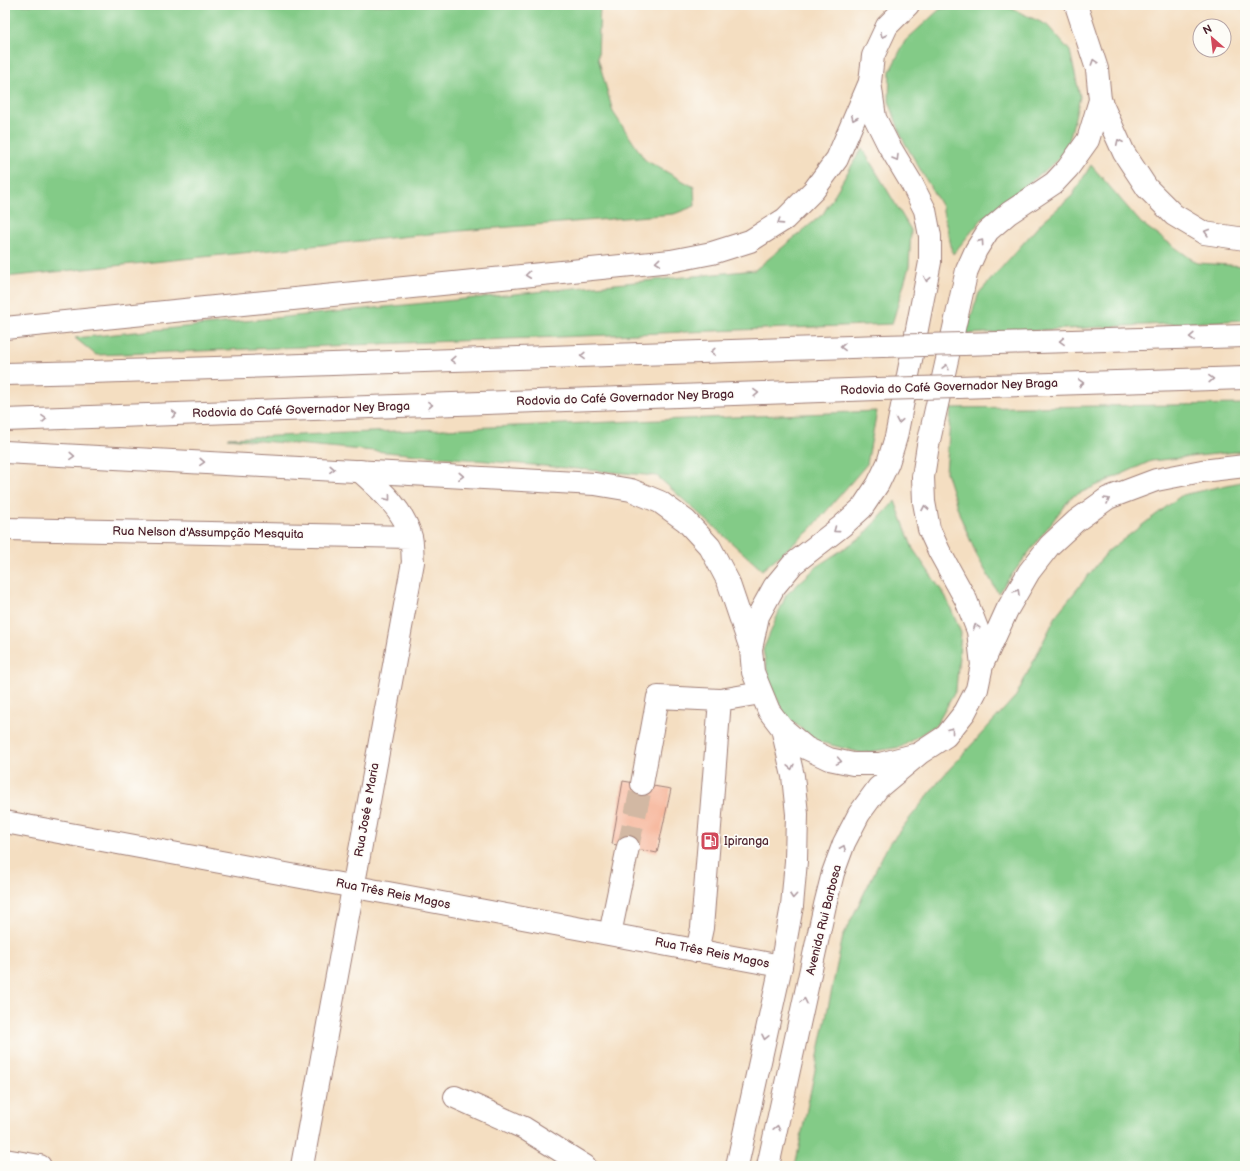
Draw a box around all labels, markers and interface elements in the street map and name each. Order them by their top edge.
north arrow [1192,18,1232,58]
text: N [1201,22,1214,37]
one-way arrow [880,30,888,38]
one-way arrow [1091,59,1099,66]
one-way arrow [851,115,859,122]
one-way arrow [1115,138,1123,145]
one-way arrow [892,154,899,161]
one-way arrow [777,217,784,225]
one-way arrow [1203,228,1210,237]
one-way arrow [976,240,983,247]
one-way arrow [655,257,661,266]
one-way arrow [525,270,531,279]
one-way arrow [923,276,932,283]
one-way arrow [1189,333,1195,342]
one-way arrow [1059,337,1065,345]
one-way arrow [840,343,846,352]
one-way arrow [710,347,716,356]
one-way arrow [580,352,586,360]
one-way arrow [450,356,456,364]
one-way arrow [941,364,949,370]
one-way arrow [1208,375,1214,383]
street label: Rodovia do Café Governador Ney Braga [840,376,1058,398]
one-way arrow [1078,379,1084,388]
street label: Rodovia do Café Governador Ney Braga [516,387,734,409]
one-way arrow [753,389,759,398]
street label: Rodovia do Café Governador Ney Braga [192,399,410,421]
one-way arrow [427,401,433,409]
one-way arrow [171,410,177,418]
one-way arrow [41,415,47,423]
one-way arrow [895,418,904,424]
one-way arrow [69,451,75,460]
one-way arrow [199,458,205,467]
one-way arrow [329,465,335,474]
one-way arrow [458,472,464,481]
one-way arrow [383,494,390,501]
one-way arrow [1103,498,1110,505]
one-way arrow [921,505,930,511]
street label: Rua Nelson d'Assumpção Mesquita [112,524,304,542]
one-way arrow [834,525,841,532]
one-way arrow [1013,589,1020,596]
one-way arrow [972,624,981,631]
one-way arrow [946,727,953,734]
one-way arrow [836,757,843,765]
street label: Rua José e Maria [351,762,383,858]
one-way arrow [786,763,794,770]
fuel station icon: Ipiranga [699,830,721,852]
place label: Ipiranga [724,834,769,849]
one-way arrow [838,844,846,851]
street label: Avenida Rui Barbosa [803,863,845,977]
street label: Rua Três Reis Magos [334,876,452,912]
one-way arrow [788,893,797,899]
street label: Rua Três Reis Magos [653,935,771,971]
one-way arrow [800,998,808,1004]
one-way arrow [762,1034,770,1040]
one-way arrow [772,1125,780,1131]

